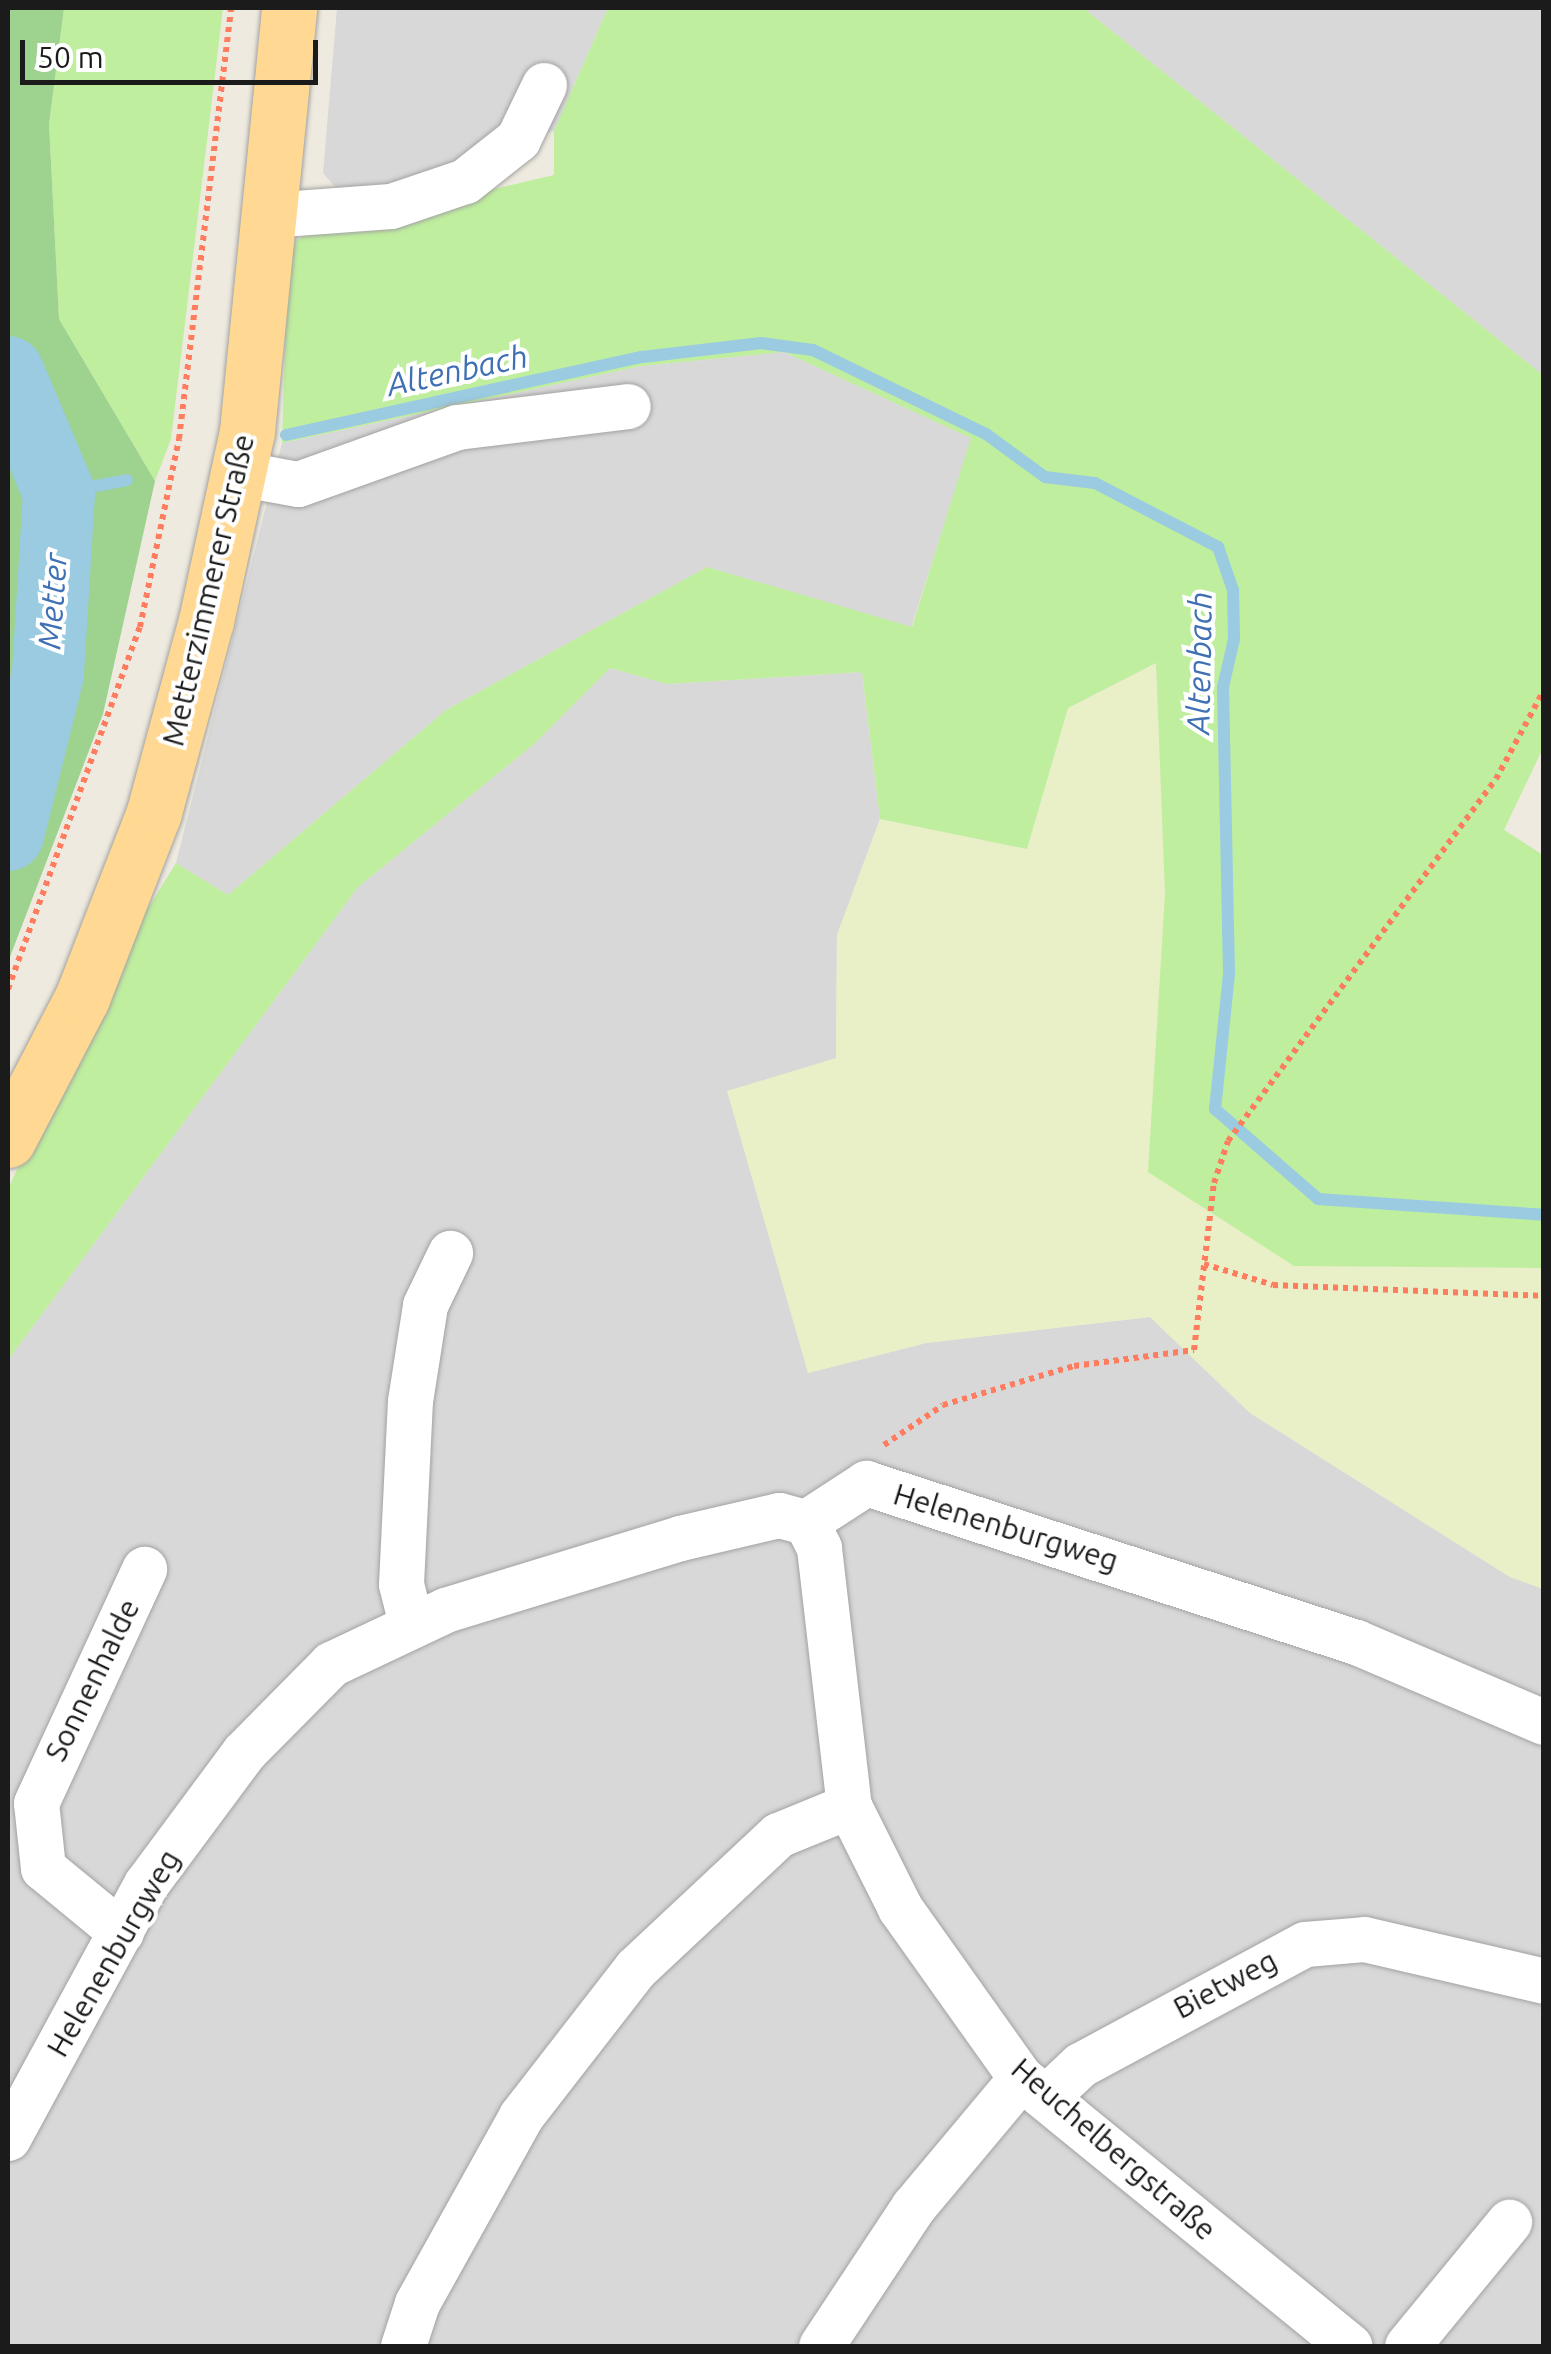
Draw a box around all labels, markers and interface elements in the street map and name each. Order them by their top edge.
scale bar [25,20,322,82]
text: 50 m [37,40,104,74]
water label: Altenbach [383,336,531,404]
street label: Metterzimmerer Straße [155,431,261,749]
water label: Metter [29,552,75,650]
water label: Altenbach [1179,591,1219,735]
street label: Helenenburgweg [889,1476,1123,1578]
street label: Sonnenhalde [37,1593,147,1767]
street label: Helenenburgweg [39,1843,187,2063]
street label: Bietweg [1167,1942,1283,2026]
street label: Heuchelbergstraße [1004,2050,1224,2248]

